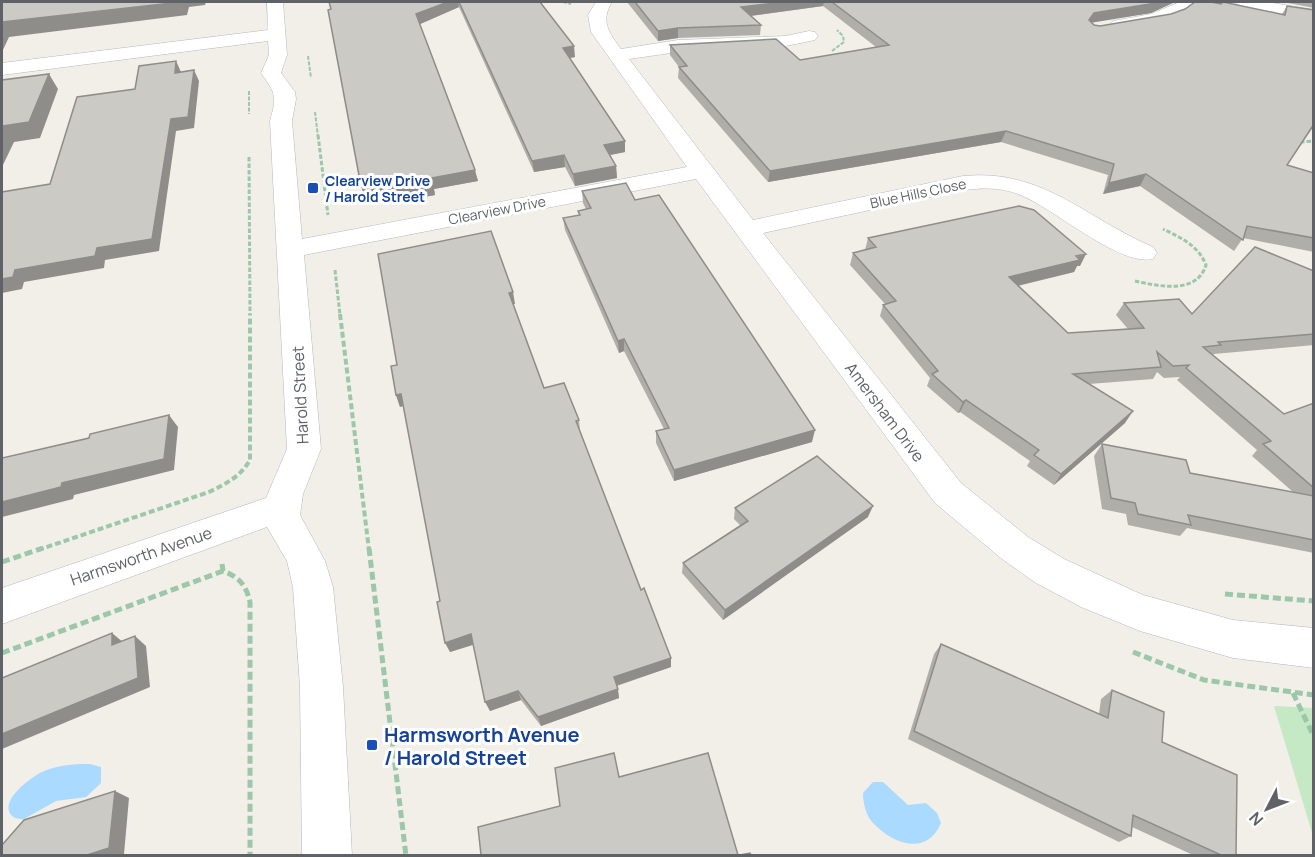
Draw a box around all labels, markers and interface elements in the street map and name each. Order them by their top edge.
place label: Clearview Drive / Harold Street [325,171,430,206]
street label: Blue Hills Close [868,174,968,212]
marker: Clearview Drive / Harold Street [306,181,320,195]
street label: Clearview Drive [447,191,547,229]
street label: Harold Street [286,345,314,445]
street label: Amersham Drive [840,358,930,466]
street label: Harmsworth Avenue [67,521,215,591]
place label: Harmsworth Avenue / Harold Street [384,721,580,771]
marker: Harmsworth Avenue / Harold Street [365,738,379,752]
north arrow [1237,779,1297,839]
text: N [1244,807,1268,831]

